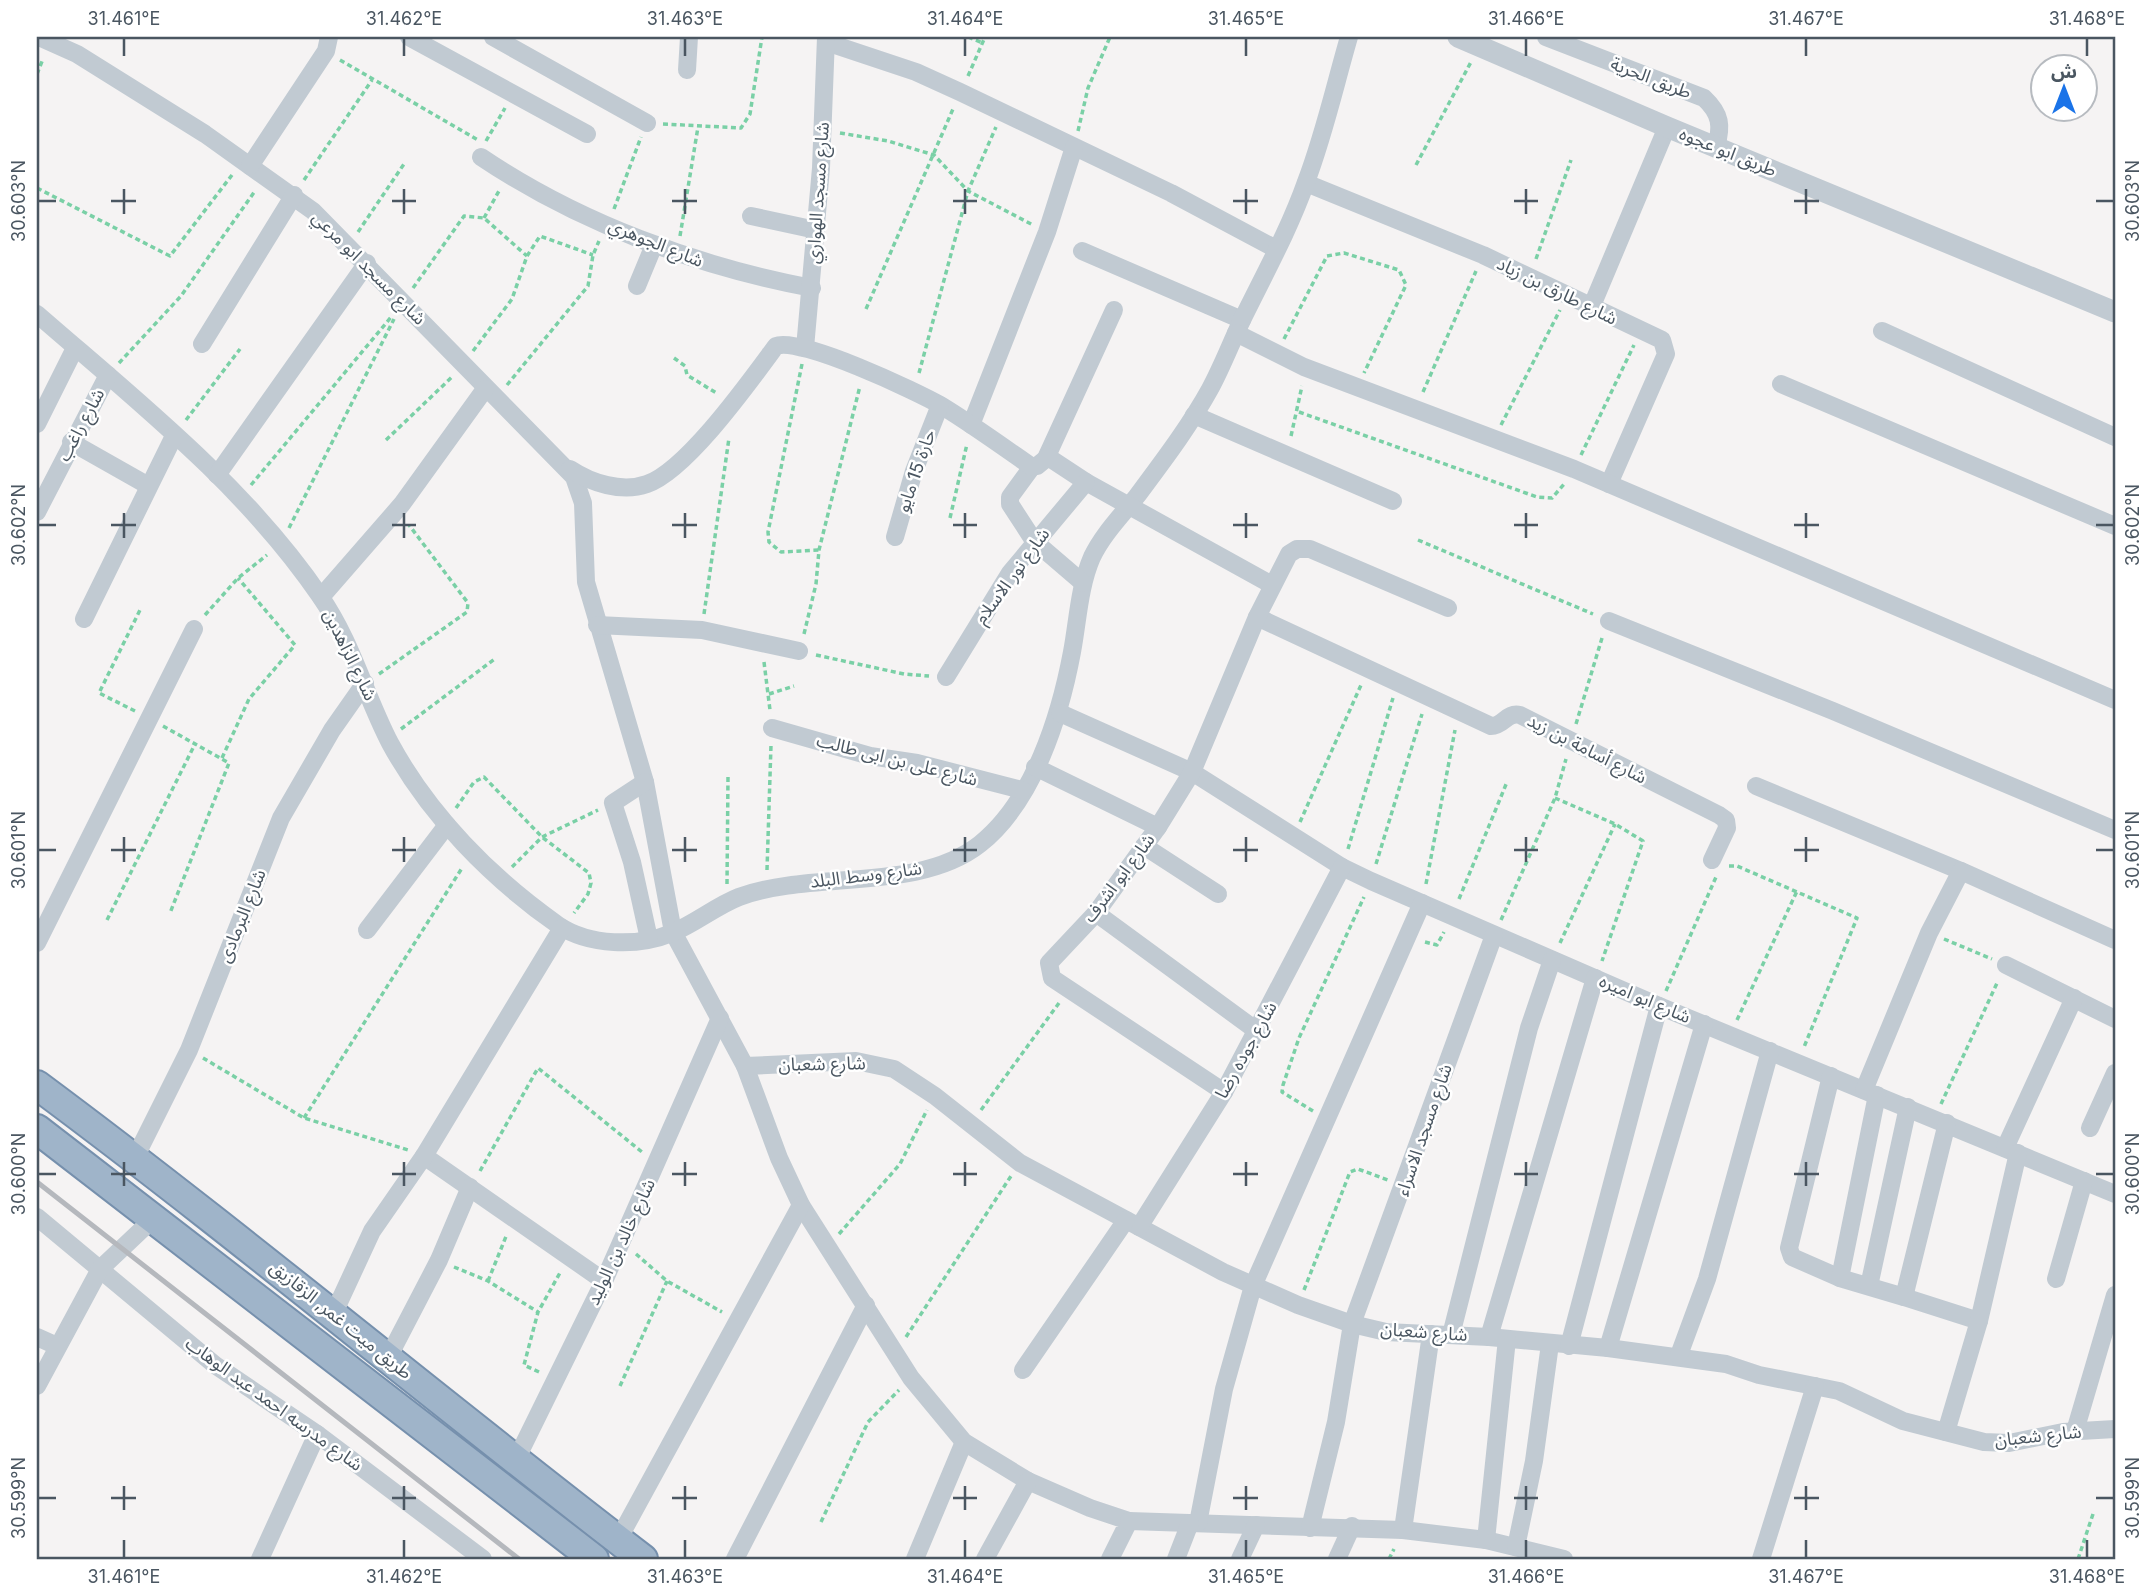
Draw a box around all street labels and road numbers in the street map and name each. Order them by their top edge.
street label: طريق الحرية [1607,53,1695,103]
street label: شارع مسجد الهواري [802,121,837,265]
street label: طريق ابو عجوه [1676,123,1780,181]
street label: شارع مسجد ابو مرعي [305,206,431,332]
street label: شارع الجوهري [604,214,707,275]
street label: شارع طارق بن زياد [1492,252,1621,332]
street label: شارع راغب [53,385,112,467]
street label: حارة 15 مايو [892,427,940,515]
street label: شارع نور الاسلام [970,524,1057,630]
street label: شارع الزاهدين [316,606,381,705]
street label: شارع أسامة بن زيد [1522,709,1651,791]
street label: شارع على بن ابى طالب [813,729,980,794]
street label: شارع ابو اشرف [1078,829,1162,929]
street label: شارع وسط البلد [809,857,924,896]
street label: شارع البرمادى [213,866,273,967]
street label: شارع ابو اميره [1595,970,1694,1031]
street label: شارع جوده رضا [1210,998,1284,1104]
street label: شارع شعبان [778,1052,866,1079]
street label: شارع مسجد الاسراء [1391,1061,1460,1200]
street label: شارع خالد بن الوليد [582,1175,663,1310]
street label: طريق ميت غمر, الزقازيق [266,1256,416,1384]
street label: شارع شعبان [1379,1318,1468,1349]
street label: شارع مدرسه احمد عبد الوهاب [179,1332,367,1478]
street label: شارع شعبان [1993,1420,2083,1454]

